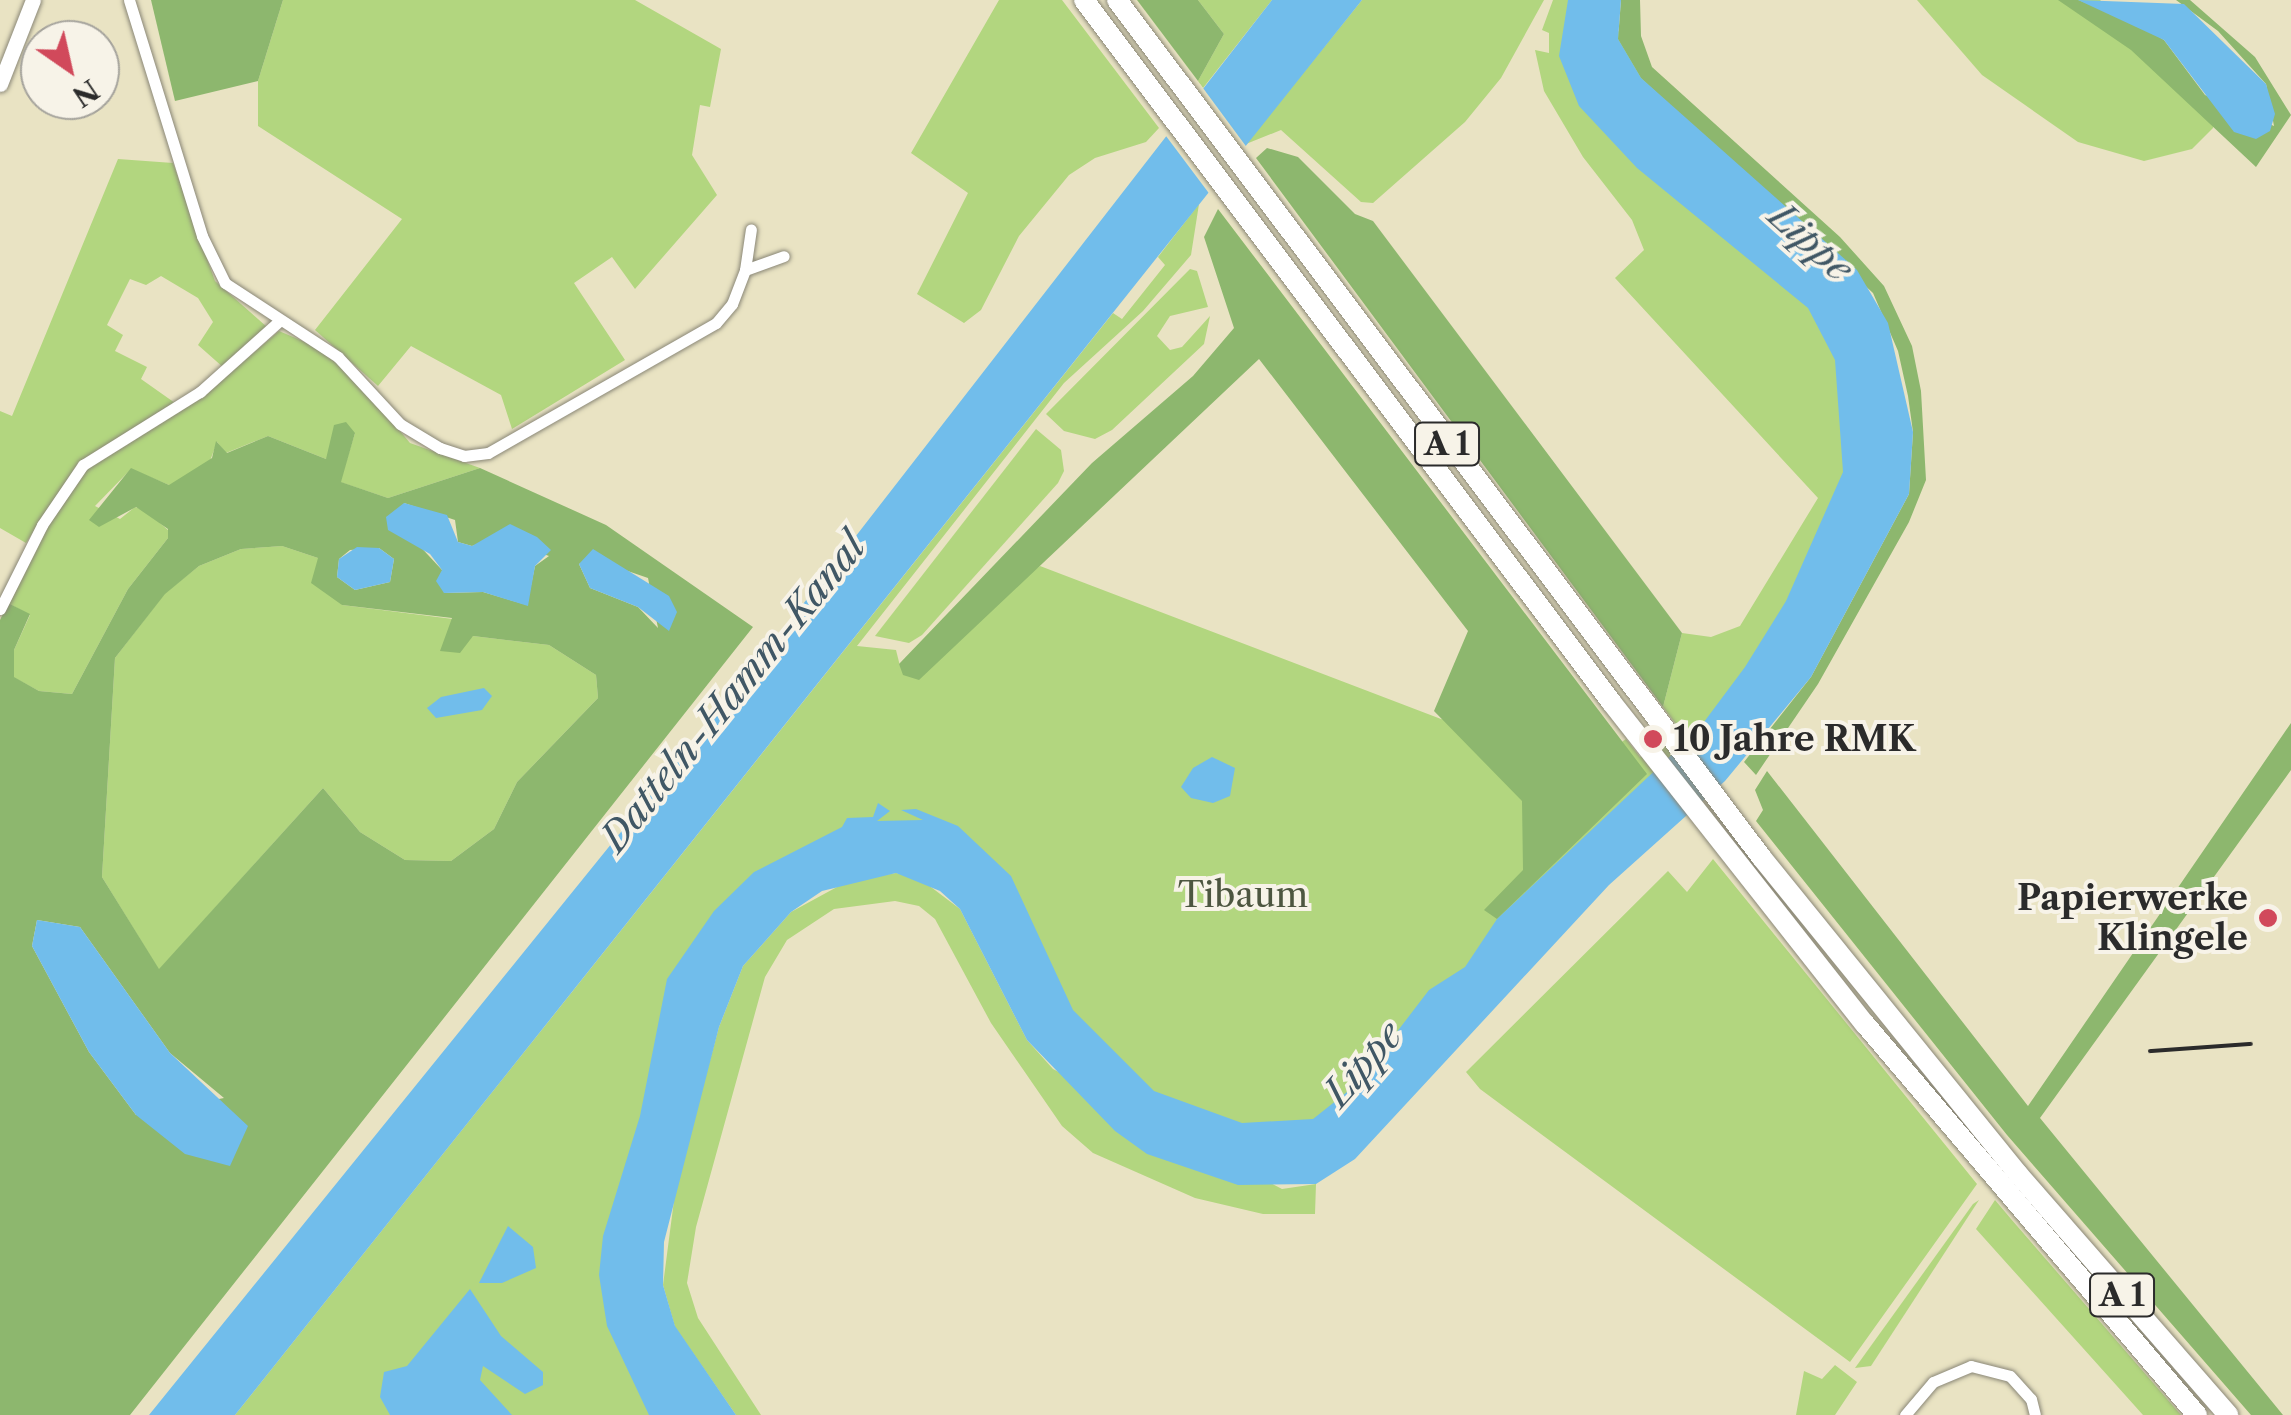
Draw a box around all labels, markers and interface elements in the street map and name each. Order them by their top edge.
north arrow [20,20,120,120]
text: N [66,72,105,114]
water label: Lippe [1760,193,1862,291]
road number: A 1 [1412,417,1482,471]
water label: Datteln-Hamm-Kanal [591,524,875,860]
place label: 10 Jahre RMK [1673,718,1916,760]
marker: 10 Jahre RMK [1642,728,1664,750]
park label: Tibaum [1178,874,1308,916]
place label: Papierwerke Klingele [2017,877,2248,959]
marker: Papierwerke Klingele [2257,907,2279,929]
water label: Lippe [1314,1013,1412,1115]
road number: A 1 [2087,1268,2157,1322]

